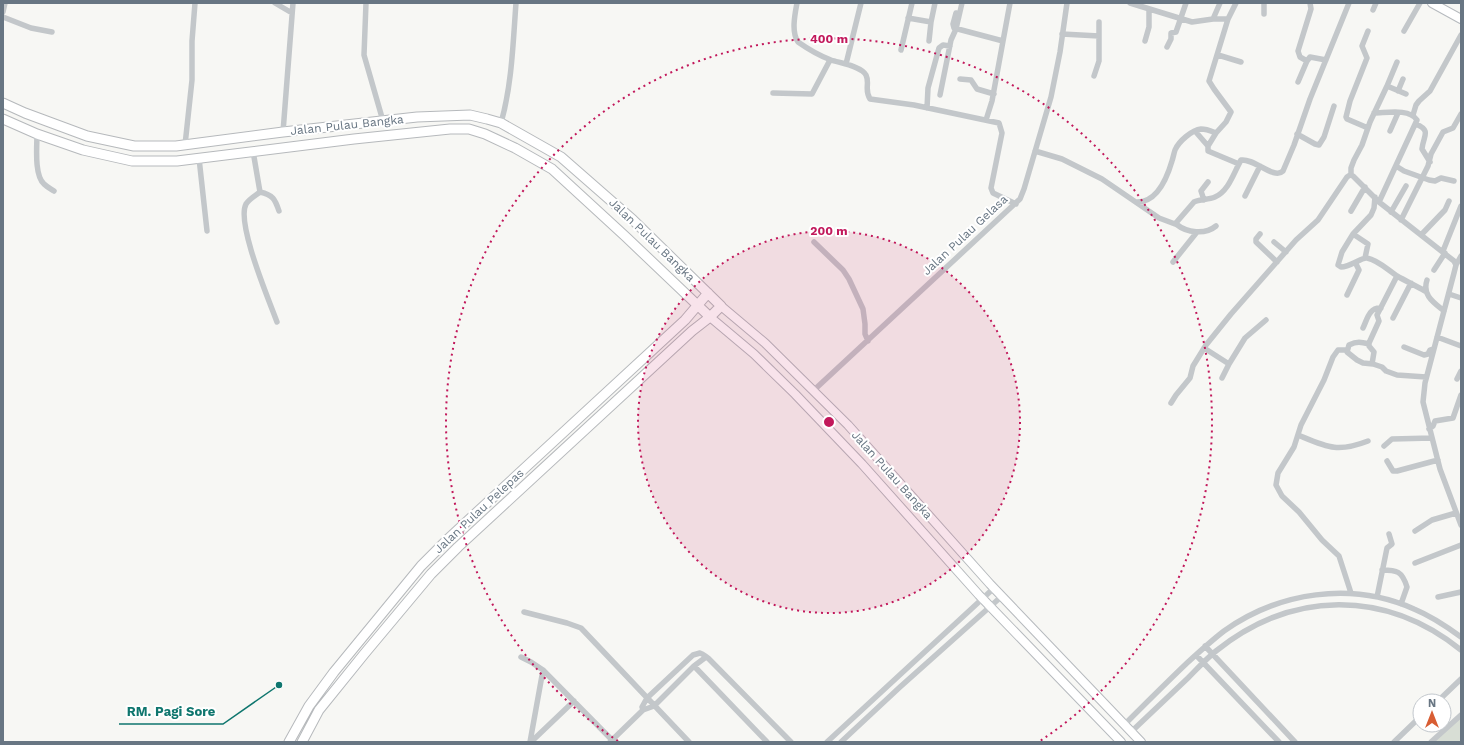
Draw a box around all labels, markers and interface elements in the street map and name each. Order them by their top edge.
text: 400 m [810,32,848,46]
street label: Jalan Pulau Bangka [290,112,405,138]
street label: Jalan Pulau Gelasa [920,192,1011,278]
street label: Jalan Pulau Bangka [606,195,698,285]
text: 200 m [810,224,848,238]
centre of rings [822,415,836,429]
street label: Jalan Pulau Bangka [849,428,935,522]
street label: Jalan Pulau Pelepas [431,466,527,556]
north arrow [1412,693,1452,733]
text: N [1428,697,1436,710]
callout: RM. Pagi Sore [119,699,223,724]
text: RM. Pagi Sore [127,704,216,719]

